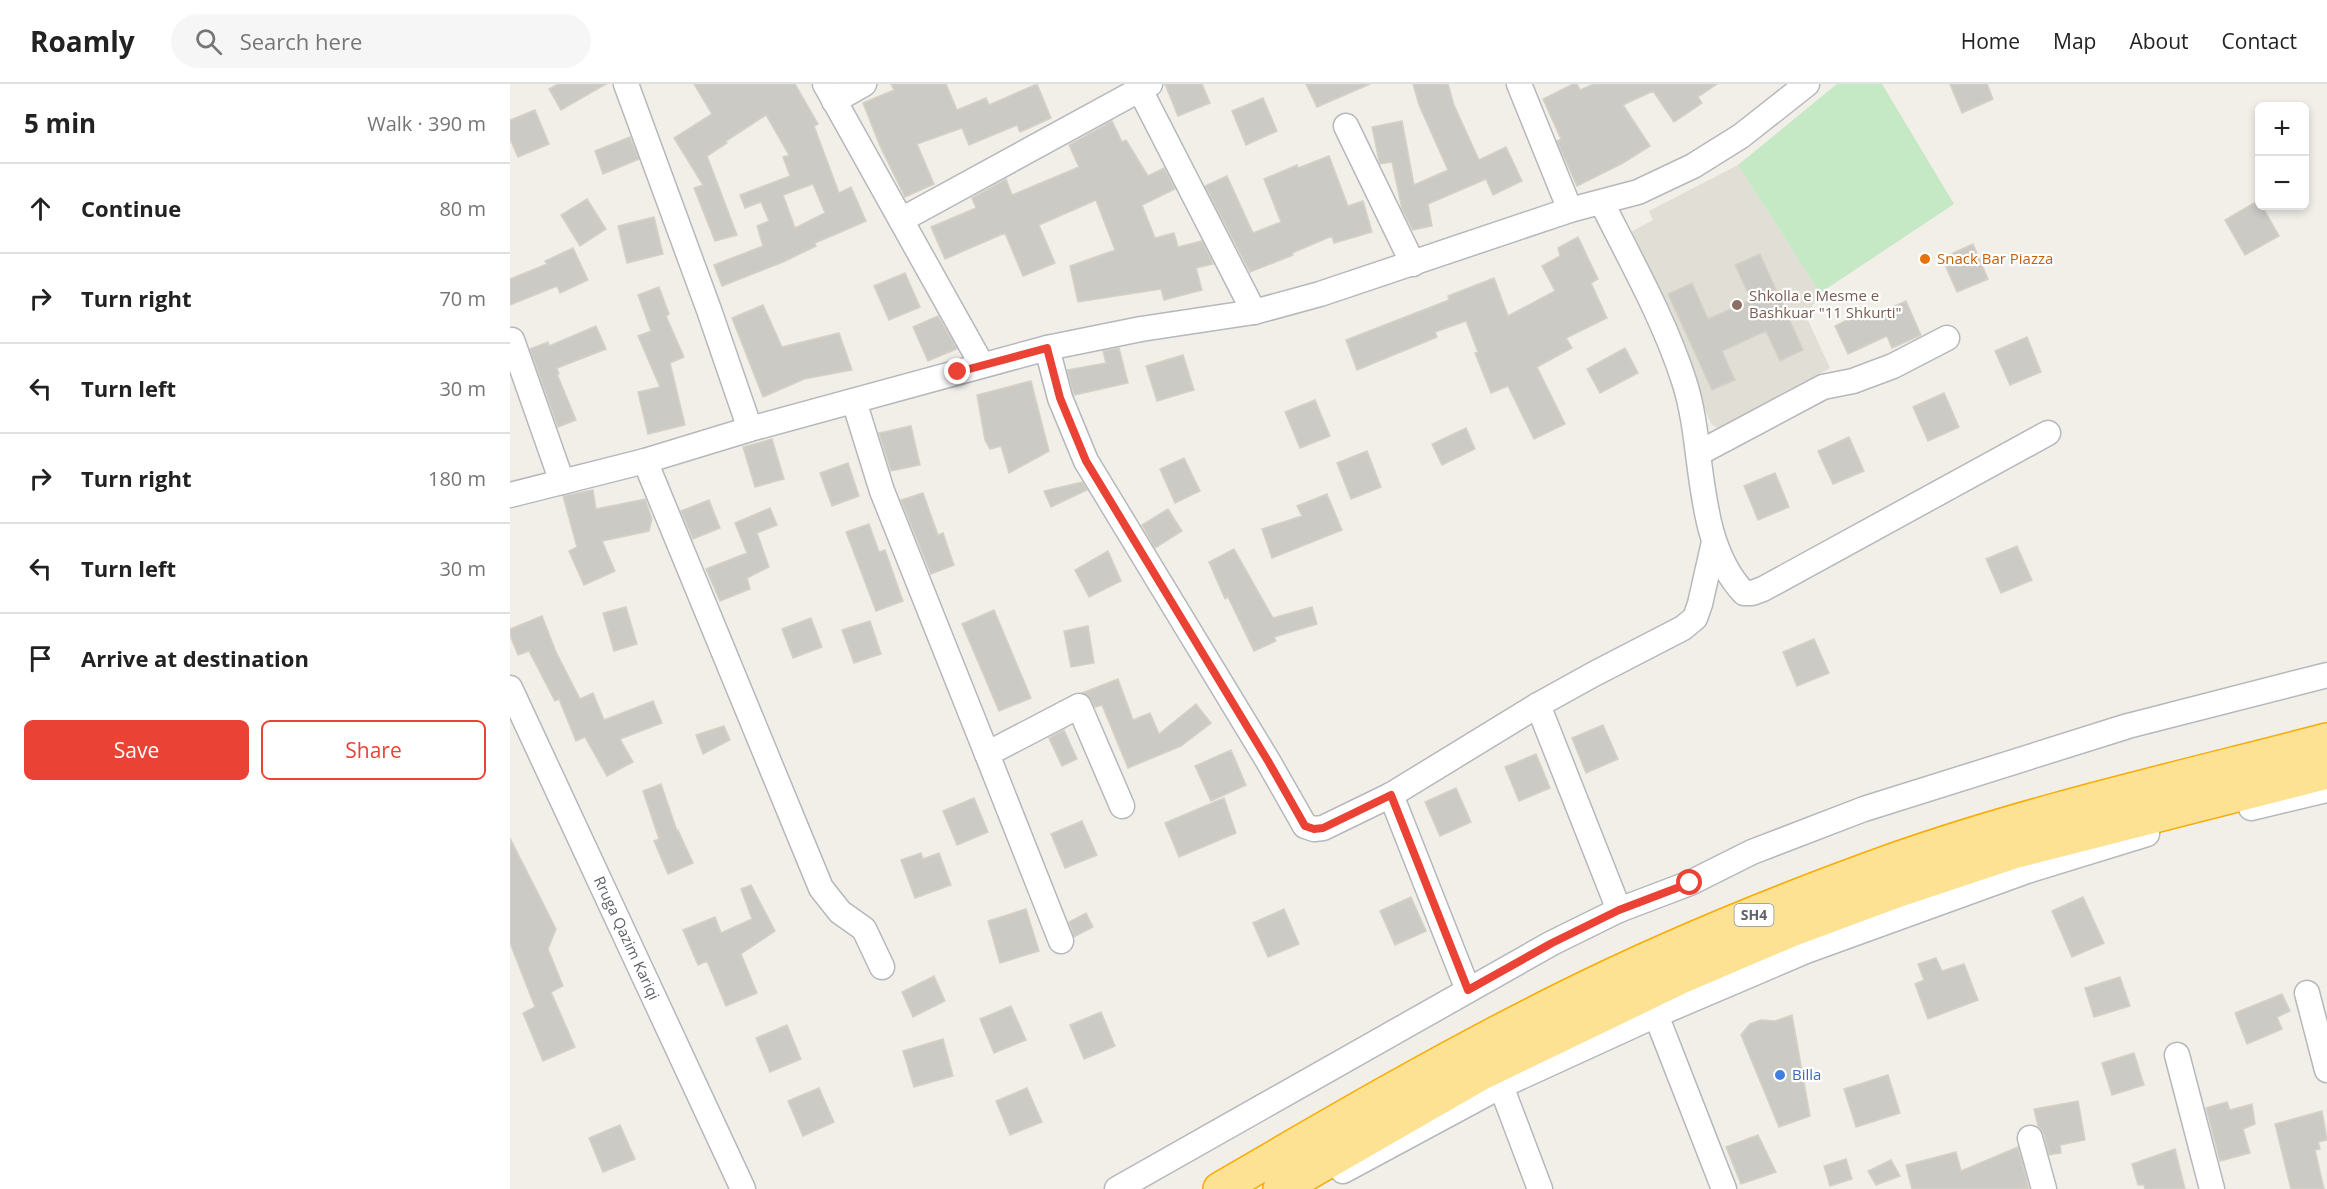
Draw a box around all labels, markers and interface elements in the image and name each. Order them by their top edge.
search box [171,14,591,68]
text: Roamly [30,22,135,60]
icon: search [192,25,225,58]
text: Search here [240,26,362,56]
text: Home [1961,27,2020,55]
text: Map [2053,27,2096,55]
text: About [2129,27,2189,55]
text: Contact [2222,27,2297,55]
map controls [2255,102,2309,210]
button: + [2255,102,2309,156]
text: 5 min [24,105,96,141]
text: Walk · 390 m [367,110,486,137]
button: − [2255,156,2309,210]
icon: ahead [24,192,57,225]
text: Continue [81,193,181,223]
text: 80 m [439,195,486,222]
place label: Snack Bar Piazza [1937,248,2053,268]
marker: Snack Bar Piazza [1918,252,1932,266]
icon: right [24,282,57,315]
text: Turn right [81,283,192,313]
text: 70 m [439,285,486,312]
place label: Shkolla e Mesme e Bashkuar "11 Shkurti" [1749,285,1902,322]
marker: Shkolla e Mesme e Bashkuar "11 Shkurti" [1730,298,1744,312]
route end [944,358,970,384]
icon: left [24,372,57,405]
text: Turn left [81,373,176,403]
text: 30 m [439,375,486,402]
icon: right [24,462,57,495]
text: Turn right [81,463,192,493]
text: 180 m [428,465,486,492]
icon: left [24,552,57,585]
text: Turn left [81,553,176,583]
text: 30 m [439,555,486,582]
icon: arrive [24,642,57,675]
text: Arrive at destination [81,643,309,673]
button: Save [24,720,249,780]
button: Share [261,720,486,780]
route start [1676,869,1702,895]
street label: Rruga Qazim Kariqi [590,873,665,1003]
road number: SH4 [1734,904,1774,926]
place label: Billa [1792,1064,1821,1084]
marker: Billa [1773,1068,1787,1082]

